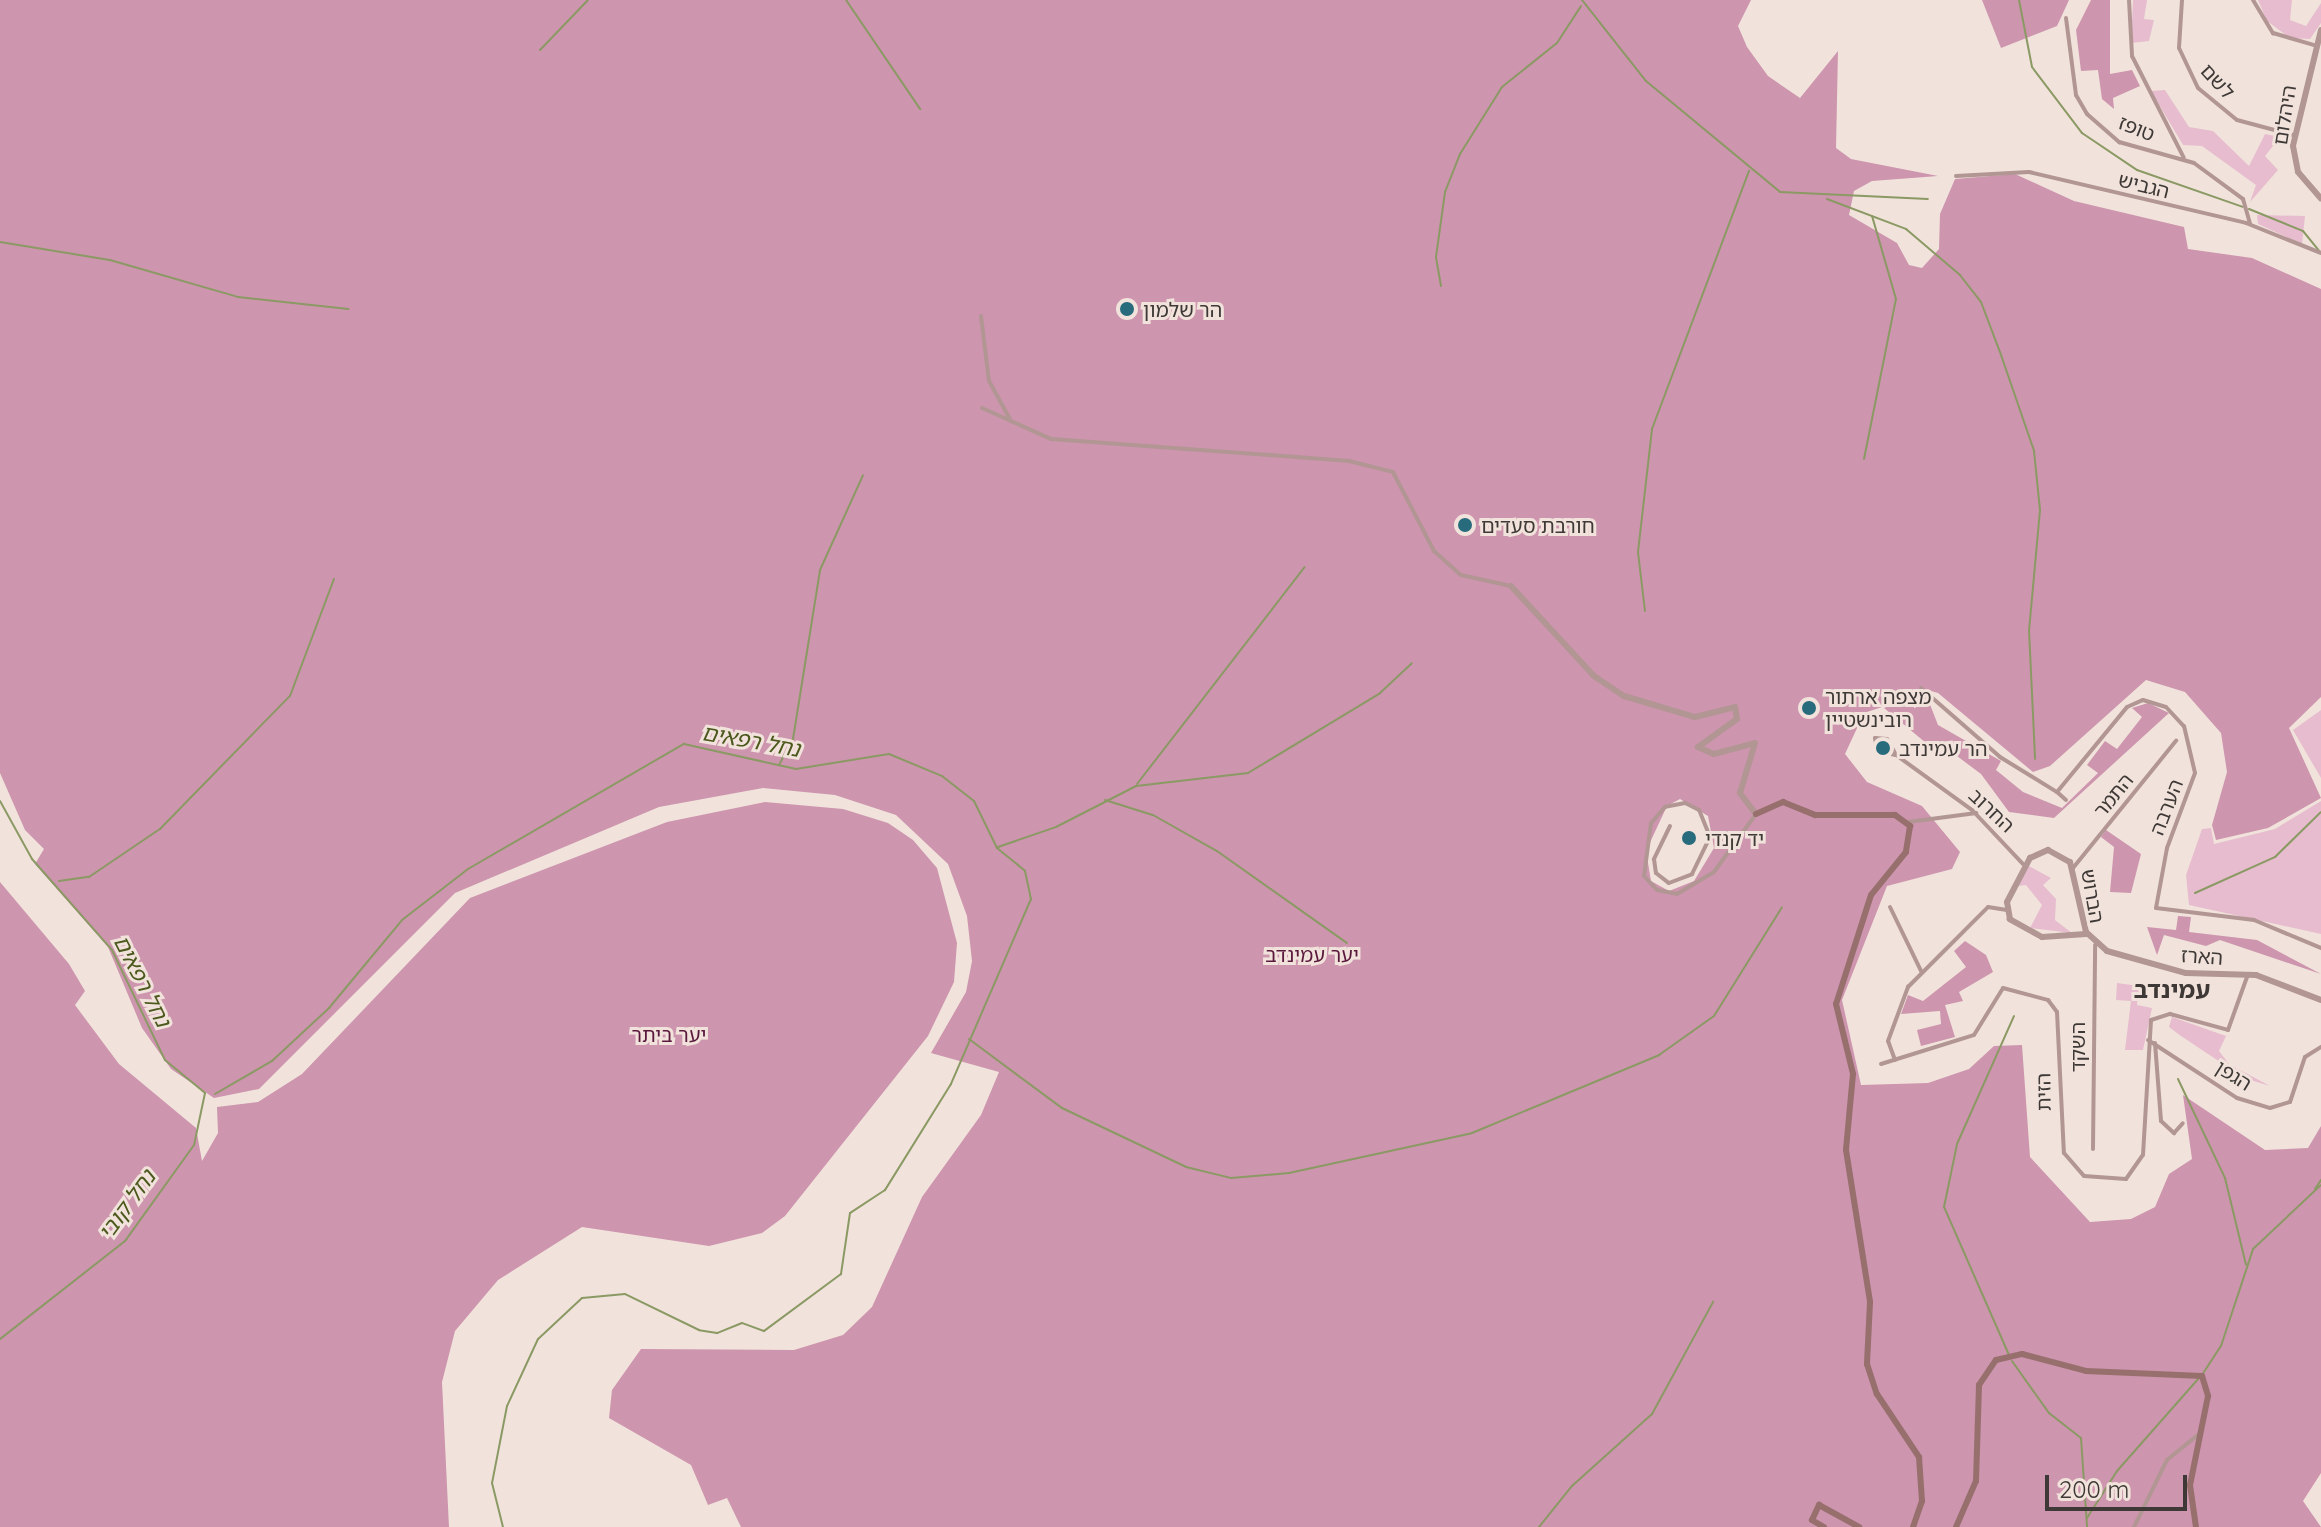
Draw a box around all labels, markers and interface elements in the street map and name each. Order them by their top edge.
street label: לשם [2196,59,2240,103]
street label: היהלום [2267,83,2301,147]
street label: טופז [2115,110,2159,146]
street label: הגביש [2116,167,2172,203]
place label: הר שלמון [1143,297,1222,321]
marker: הר שלמון [1118,300,1136,318]
place label: חורבת סעדים [1481,513,1595,537]
marker: חורבת סעדים [1456,516,1474,534]
place label: מצפה ארתור רובינשטיין [1825,684,1931,731]
marker: מצפה ארתור רובינשטיין [1800,699,1818,717]
water label: נחל רפאים [700,719,802,763]
place label: הר עמינדב [1899,736,1987,760]
marker: הר עמינדב [1874,739,1892,757]
street label: התמר [2088,768,2138,822]
street label: הערבה [2144,776,2188,838]
street label: החרוב [1964,783,2020,837]
place label: יד קנדי [1705,826,1764,850]
marker: יד קנדי [1680,829,1698,847]
street label: הברוש [2076,867,2110,925]
water label: נחל רפאים [108,931,176,1031]
park label: יער עמינדב [1265,942,1359,966]
street label: הארז [2180,943,2224,969]
district label: עמינדב [2134,976,2210,1004]
park label: יער ביתר [632,1022,706,1046]
street label: השקד [2065,1022,2089,1072]
street label: הגפן [2211,1055,2257,1095]
street label: הזית [2031,1073,2055,1111]
water label: נחל קובי [93,1165,161,1245]
scale bar [2049,1459,2191,1509]
text: 200 m [2059,1474,2129,1504]

